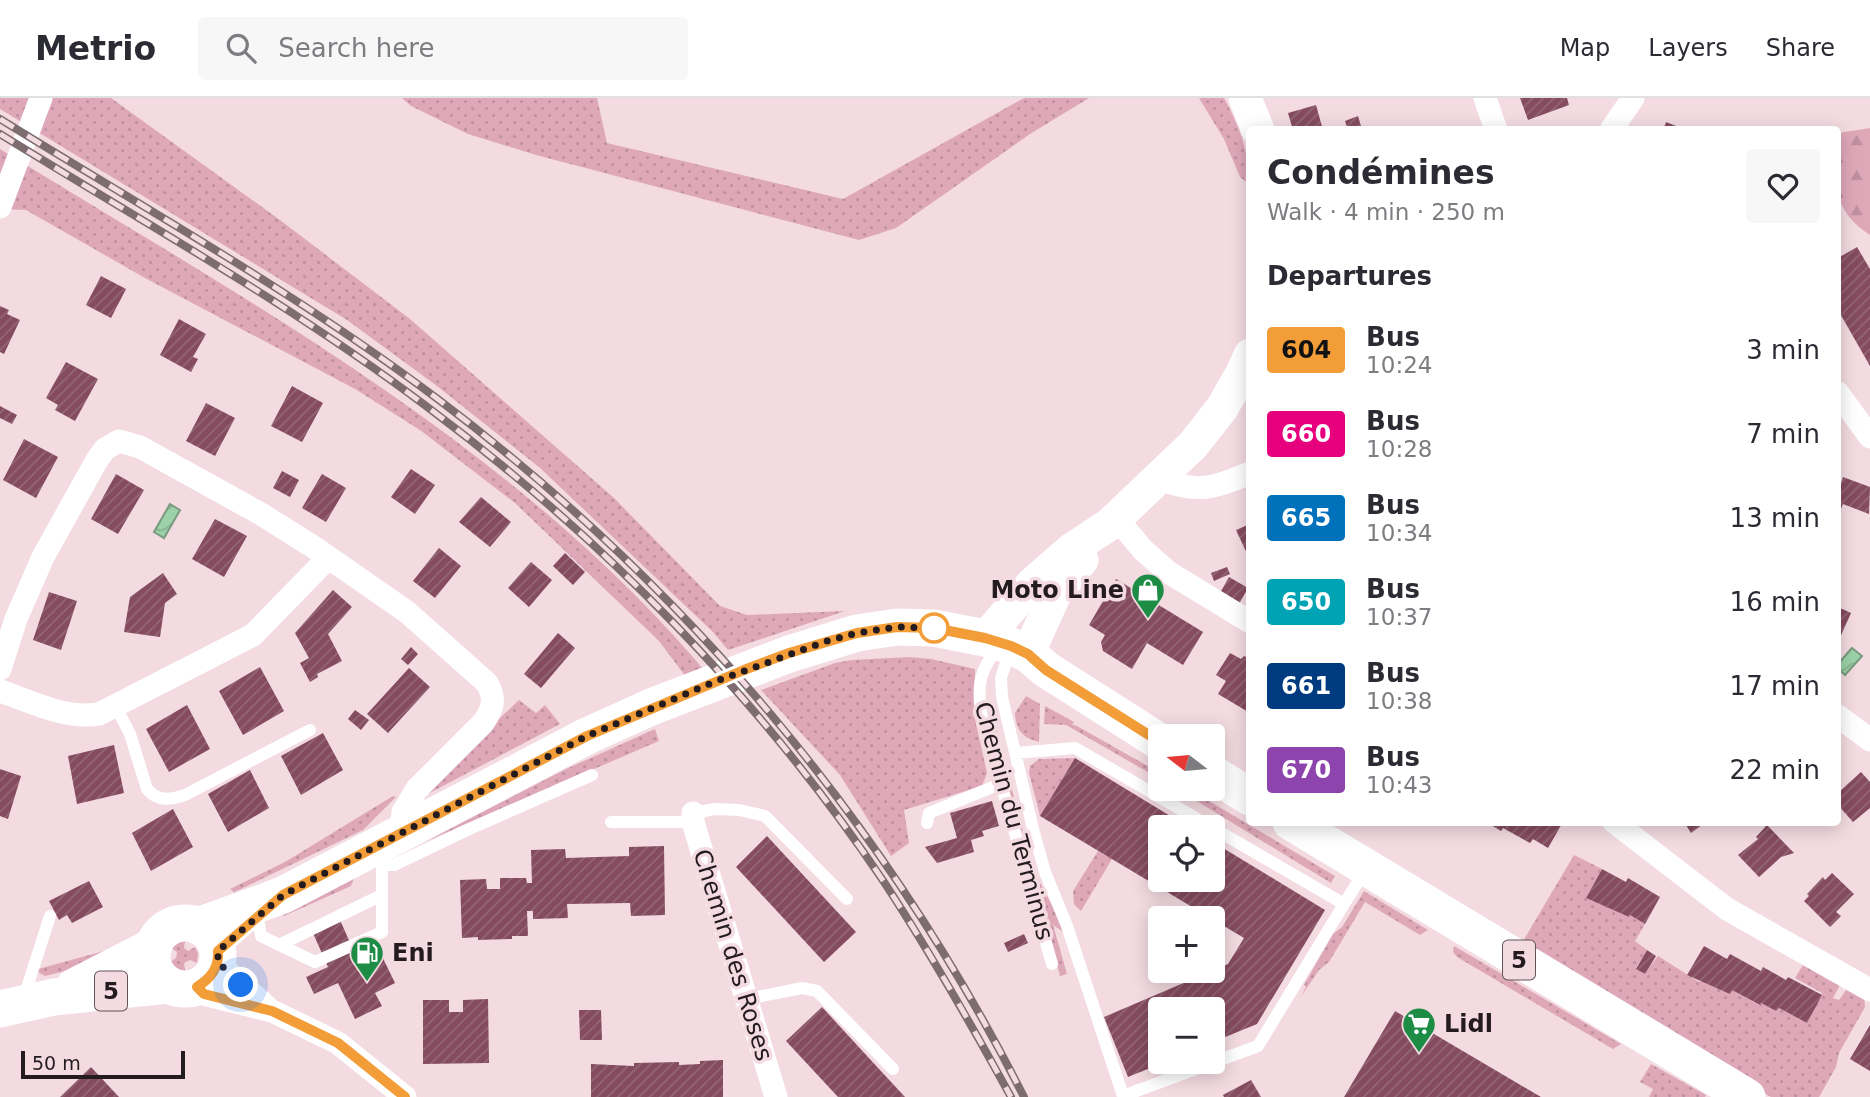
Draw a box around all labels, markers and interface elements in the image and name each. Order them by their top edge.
search box [198,17,688,80]
text: Metrio [35,29,156,68]
icon: search [222,29,260,67]
text: Search here [278,33,434,63]
text: Map [1560,34,1610,62]
text: Layers [1648,34,1728,62]
text: Share [1766,34,1835,62]
button: heart [1746,149,1820,223]
text: Condémines [1267,153,1495,192]
text: Walk · 4 min · 250 m [1267,199,1505,225]
text: Departures [1267,261,1432,291]
text: Bus [1366,322,1420,352]
text: 3 min [1746,335,1820,365]
text: 604 [1281,336,1331,364]
text: 10:24 [1366,352,1432,378]
text: Bus [1366,406,1420,436]
text: 7 min [1746,419,1820,449]
text: 660 [1281,420,1331,448]
text: 10:28 [1366,436,1432,462]
text: Bus [1366,490,1420,520]
text: 13 min [1730,503,1820,533]
text: 665 [1281,504,1331,532]
text: 10:34 [1366,520,1432,546]
shop icon: Moto Line [1129,571,1167,620]
text: Bus [1366,574,1420,604]
place label: Moto Line [990,576,1124,604]
text: 16 min [1730,587,1820,617]
text: 650 [1281,588,1331,616]
text: 10:37 [1366,604,1432,630]
unlabelled marker [919,613,949,643]
text: Bus [1366,658,1420,688]
text: 17 min [1730,671,1820,701]
text: 661 [1281,672,1331,700]
text: 10:38 [1366,688,1432,714]
street label: Chemin du Terminus [969,699,1059,943]
north arrow [1148,724,1225,802]
map controls [1148,724,1225,1074]
text: Bus [1366,742,1420,772]
text: 22 min [1730,755,1820,785]
text: 670 [1281,756,1331,784]
text: 10:43 [1366,772,1432,798]
button: locate [1148,815,1225,892]
street label: Chemin des Roses [687,846,779,1064]
button: + [1148,906,1225,983]
fuel station icon: Eni [348,934,386,983]
place label: Eni [392,939,434,967]
road number: 5 [1503,940,1535,980]
your location [223,967,258,1002]
road number: 5 [95,972,127,1010]
button: − [1148,997,1225,1074]
supermarket icon: Lidl [1400,1005,1438,1054]
place label: Lidl [1444,1010,1493,1038]
scale bar [21,1048,186,1080]
text: 50 m [32,1052,81,1074]

